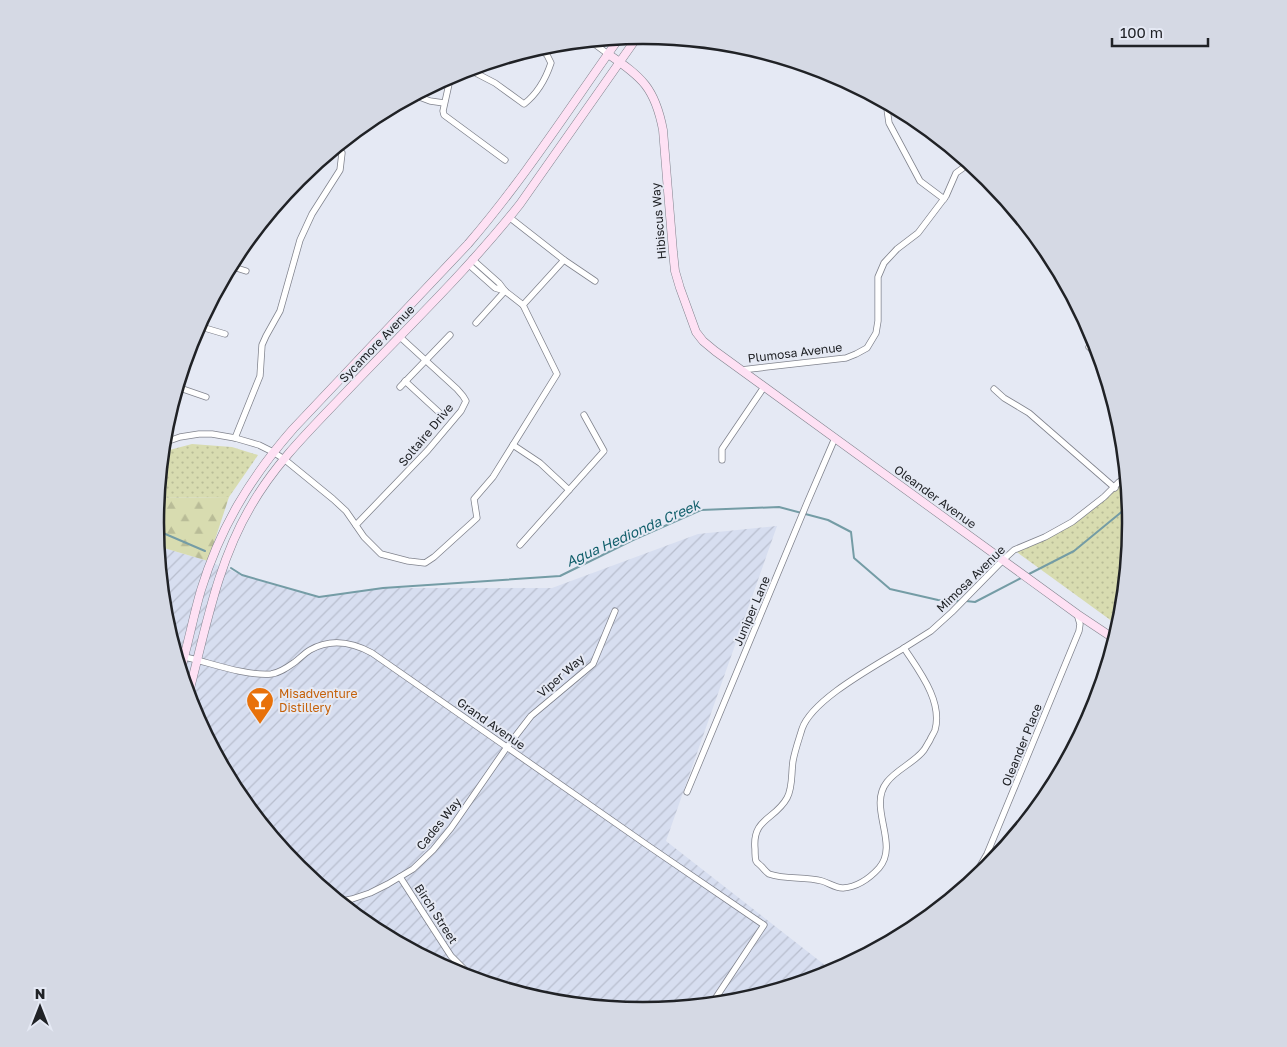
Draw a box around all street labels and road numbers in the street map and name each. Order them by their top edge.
street label: Hibiscus Way [648,182,669,260]
street label: Sycamore Avenue [336,302,418,386]
street label: Plumosa Avenue [747,339,843,366]
street label: Soltaire Drive [395,400,456,469]
street label: Oleander Avenue [891,462,979,532]
street label: Mimosa Avenue [933,542,1008,615]
street label: Juniper Lane [730,573,773,648]
street label: Viper Way [534,651,588,700]
street label: Grand Avenue [454,695,528,753]
street label: Oleander Place [998,701,1045,788]
street label: Cades Way [413,794,464,853]
street label: Birch Street [412,881,461,947]

